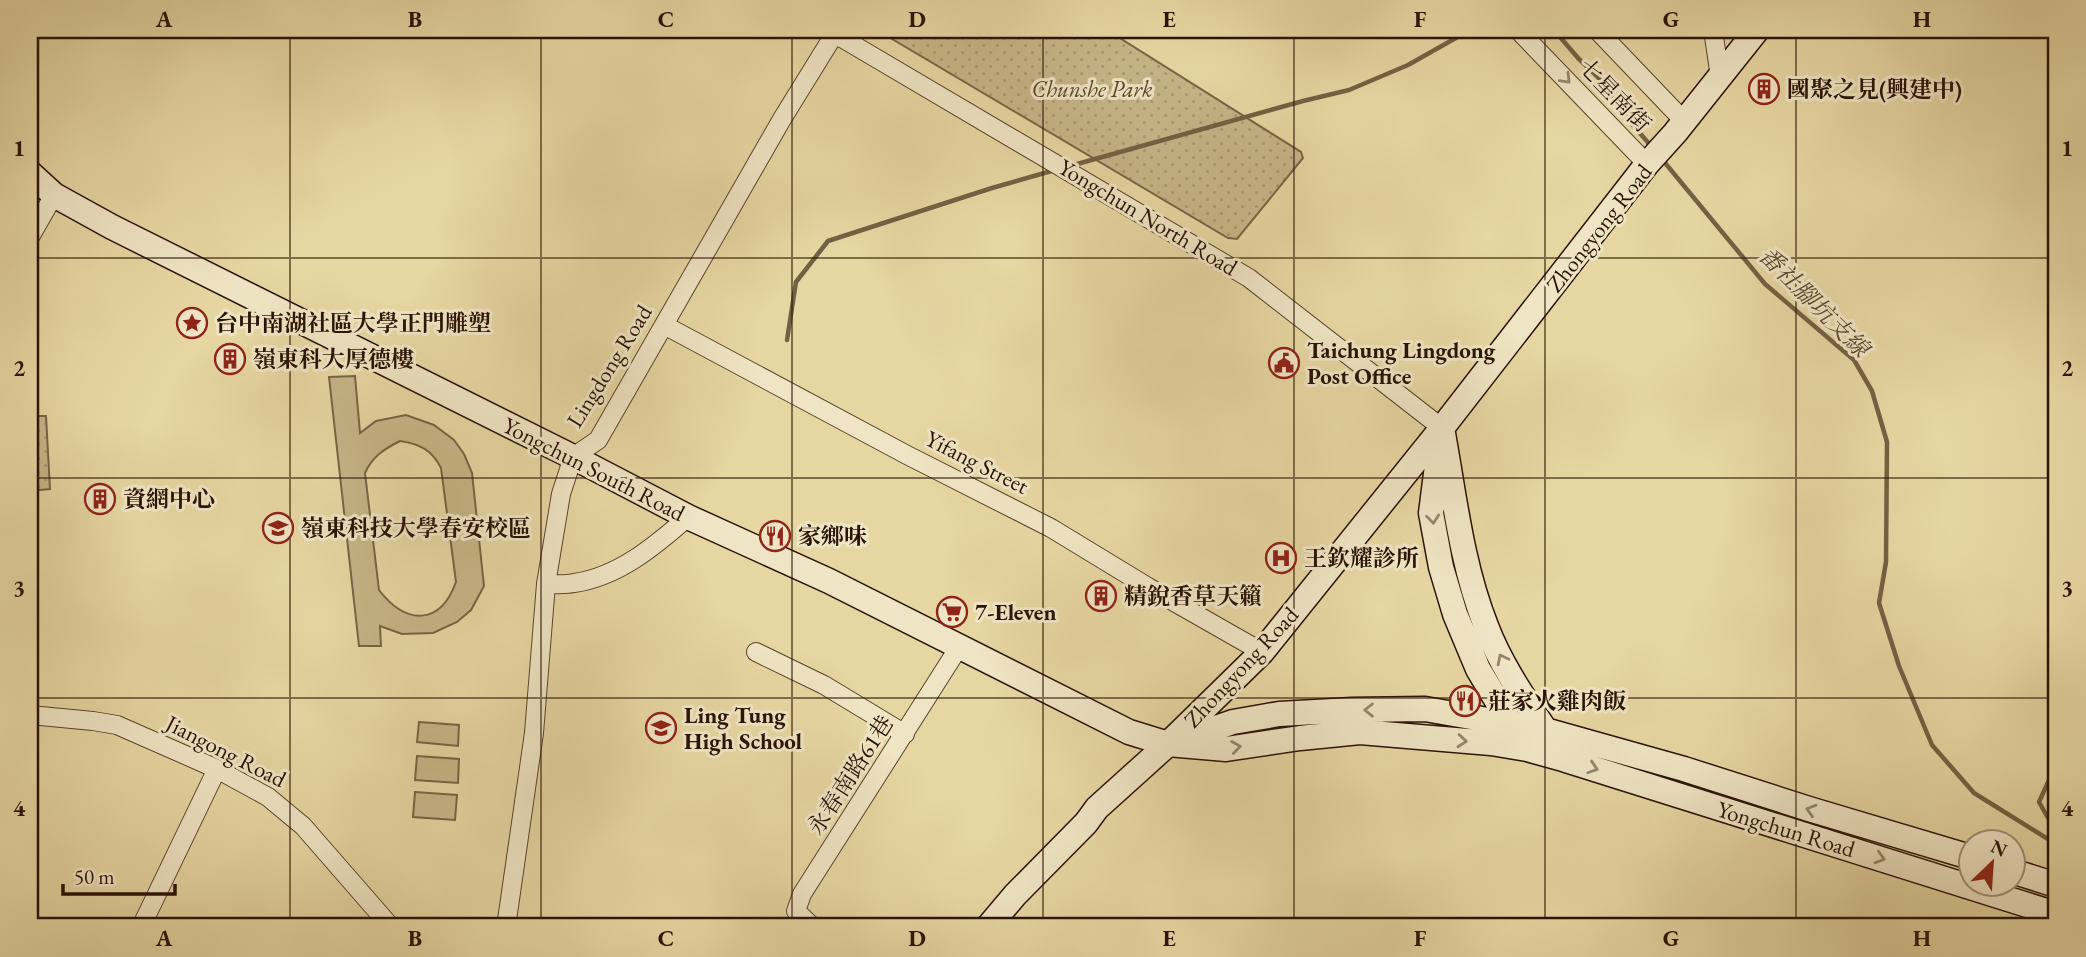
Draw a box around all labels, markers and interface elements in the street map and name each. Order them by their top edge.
text: A [155,4,173,34]
text: B [408,4,422,34]
text: C [658,4,674,34]
text: D [908,4,926,34]
text: E [1162,4,1176,34]
text: F [1414,4,1427,34]
text: G [1663,4,1679,34]
text: H [1913,4,1931,34]
street label: 七星南街 [1572,51,1658,139]
one-way arrow [1557,71,1570,84]
building icon: 國聚之見(興建中) [1747,72,1781,106]
park label: Chunshe Park [1032,74,1153,104]
place label: 國聚之見(興建中) [1787,74,1962,104]
text: 1 [13,133,25,163]
text: 1 [2061,133,2073,163]
street label: Yongchun North Road [1053,152,1243,282]
street label: Zhongyong Road [1539,157,1659,298]
water label: 番社腳坑支線 [1752,240,1878,366]
street label: Lingdong Road [559,299,659,433]
place icon: 台中南湖社區大學正門雕塑 [175,306,209,340]
place label: 台中南湖社區大學正門雕塑 [215,308,491,338]
place label: Taichung Lingdong Post Office [1307,335,1496,391]
building icon: 嶺東科大厚德樓 [213,342,247,376]
place label: 嶺東科大厚德樓 [253,344,414,374]
public building icon: Taichung Lingdong Post Office [1267,346,1301,380]
text: 2 [13,353,25,383]
text: 2 [2061,353,2073,383]
street label: Yongchun South Road [498,410,691,528]
street label: Yifang Street [920,423,1034,501]
building icon: 資網中心 [83,482,117,516]
place label: 資網中心 [123,484,215,514]
school or university icon: 嶺東科技大學春安校區 [261,511,295,545]
place label: 嶺東科技大學春安校區 [301,513,531,543]
one-way arrow [1426,514,1441,525]
restaurant icon: 家鄉味 [758,519,792,553]
place label: 家鄉味 [798,521,867,551]
hospital icon: 王欽耀診所 [1264,541,1298,575]
place label: 王欽耀診所 [1304,543,1419,573]
text: 3 [13,573,25,603]
text: 3 [2061,573,2073,603]
building icon: 精銳香草天籟 [1084,579,1118,613]
place label: 精銳香草天籟 [1124,581,1262,611]
supermarket icon: 7-Eleven [935,595,969,629]
place label: 7-Eleven [975,597,1056,627]
street label: Zhongyong Road [1177,600,1305,734]
one-way arrow [1496,654,1510,666]
restaurant icon: 莊家火雞肉飯 [1448,684,1482,718]
place label: 莊家火雞肉飯 [1488,686,1626,716]
place label: Ling Tung High School [684,700,803,756]
one-way arrow [1364,702,1374,718]
street label: Jiangong Road [159,707,292,794]
street label: 永春南路61巷 [800,709,900,841]
school or university icon: Ling Tung High School [644,711,678,745]
one-way arrow [1456,733,1467,748]
one-way arrow [1230,740,1241,755]
one-way arrow [1586,760,1598,774]
text: 4 [13,793,26,823]
text: 4 [2061,793,2074,823]
street label: Yongchun Road [1713,794,1859,864]
one-way arrow [1805,803,1817,818]
north arrow [1956,828,2026,898]
text: N [1987,833,2012,863]
one-way arrow [1874,850,1886,865]
scale bar [63,852,175,896]
text: 50 m [74,863,115,890]
text: A [155,923,173,953]
text: B [408,923,422,953]
text: C [658,923,674,953]
text: D [908,923,926,953]
text: E [1162,923,1176,953]
text: F [1414,923,1427,953]
text: G [1663,923,1679,953]
text: H [1913,923,1931,953]

